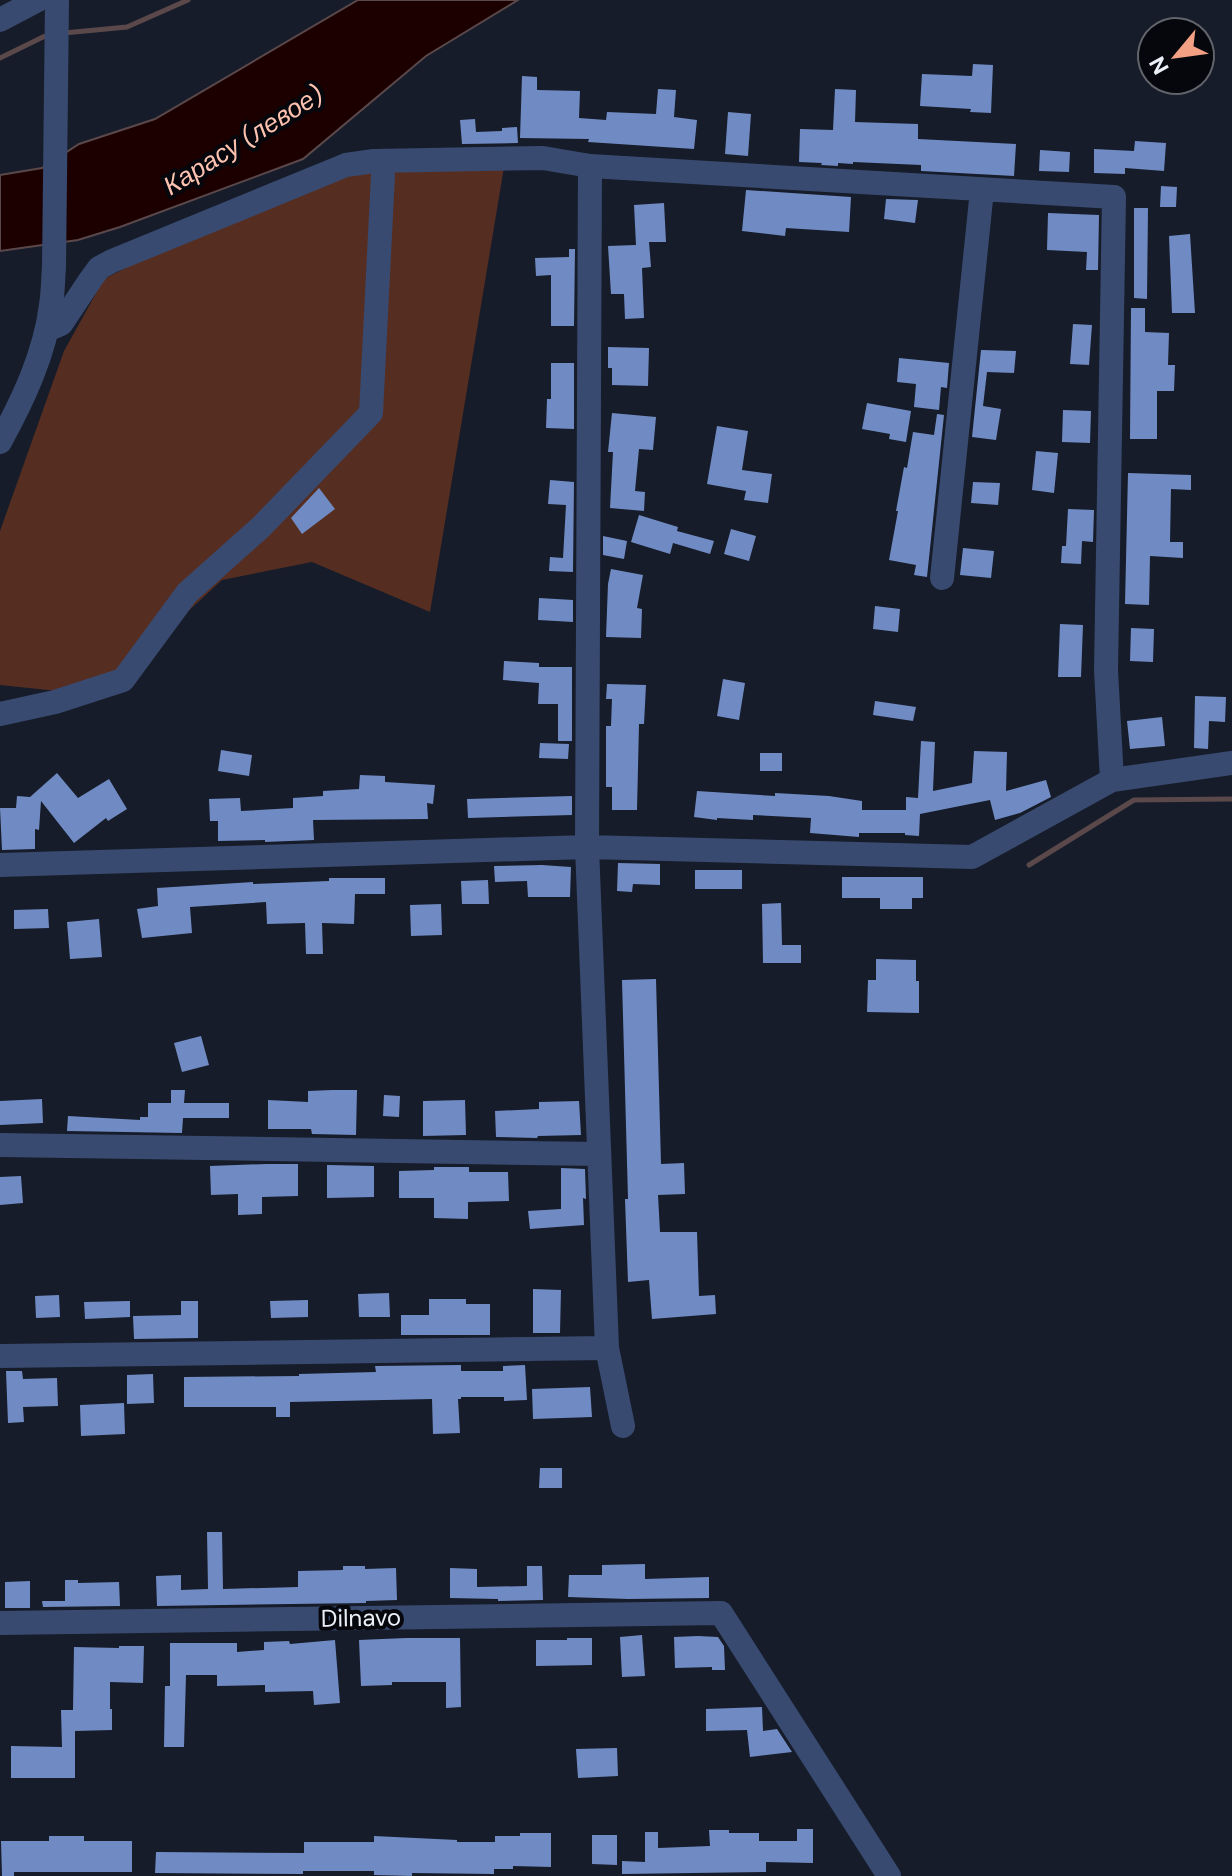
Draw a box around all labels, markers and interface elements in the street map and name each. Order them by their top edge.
north arrow [1136,16,1216,96]
text: N [1142,51,1176,80]
water label: Карасу (левое) [157,77,329,203]
street label: Dilnavo [321,1601,401,1634]

